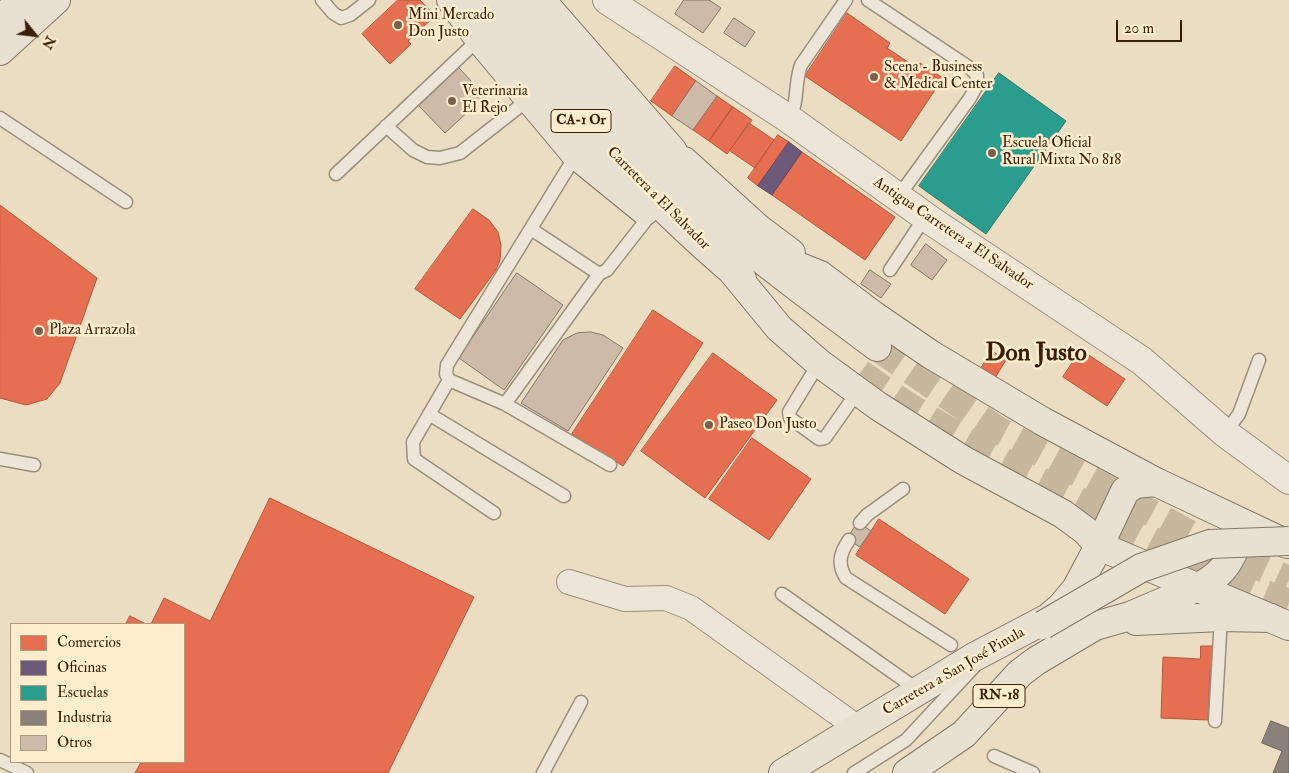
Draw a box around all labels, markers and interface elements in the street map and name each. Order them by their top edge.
place label: Mini Mercado Don Justo [408,7,494,42]
north arrow [10,10,60,60]
scale bar [1119,10,1185,42]
marker: Mini Mercado Don Justo [392,19,404,31]
text: 20 m [1124,19,1154,38]
text: N [38,33,59,52]
place label: Scena - Business & Medical Center [884,59,992,94]
marker: Scena - Business & Medical Center [868,71,880,83]
place label: Veterinaria El Rejo [462,83,528,118]
marker: Veterinaria El Rejo [446,95,458,107]
road number: CA-1 Or [551,110,611,132]
place label: Escuela Oficial Rural Mixta No 818 [1002,135,1121,170]
street label: Carretera a El Salvador [603,144,713,254]
marker: Escuela Oficial Rural Mixta No 818 [986,147,998,159]
street label: Antigua Carretera a El Salvador [869,174,1037,294]
place label: Plaza Arrazola [49,322,136,340]
marker: Plaza Arrazola [33,325,45,337]
district label: Don Justo [985,340,1087,370]
place label: Paseo Don Justo [719,416,816,434]
marker: Paseo Don Justo [703,419,715,431]
legend [10,623,185,763]
street label: Carretera a San José Pinula [880,624,1028,720]
text: Comercios [57,633,121,652]
text: Oficinas [57,658,107,677]
text: Escuelas [57,683,108,702]
road number: RN-18 [973,684,1025,708]
text: Industria [57,708,112,727]
text: Otros [57,733,92,752]

